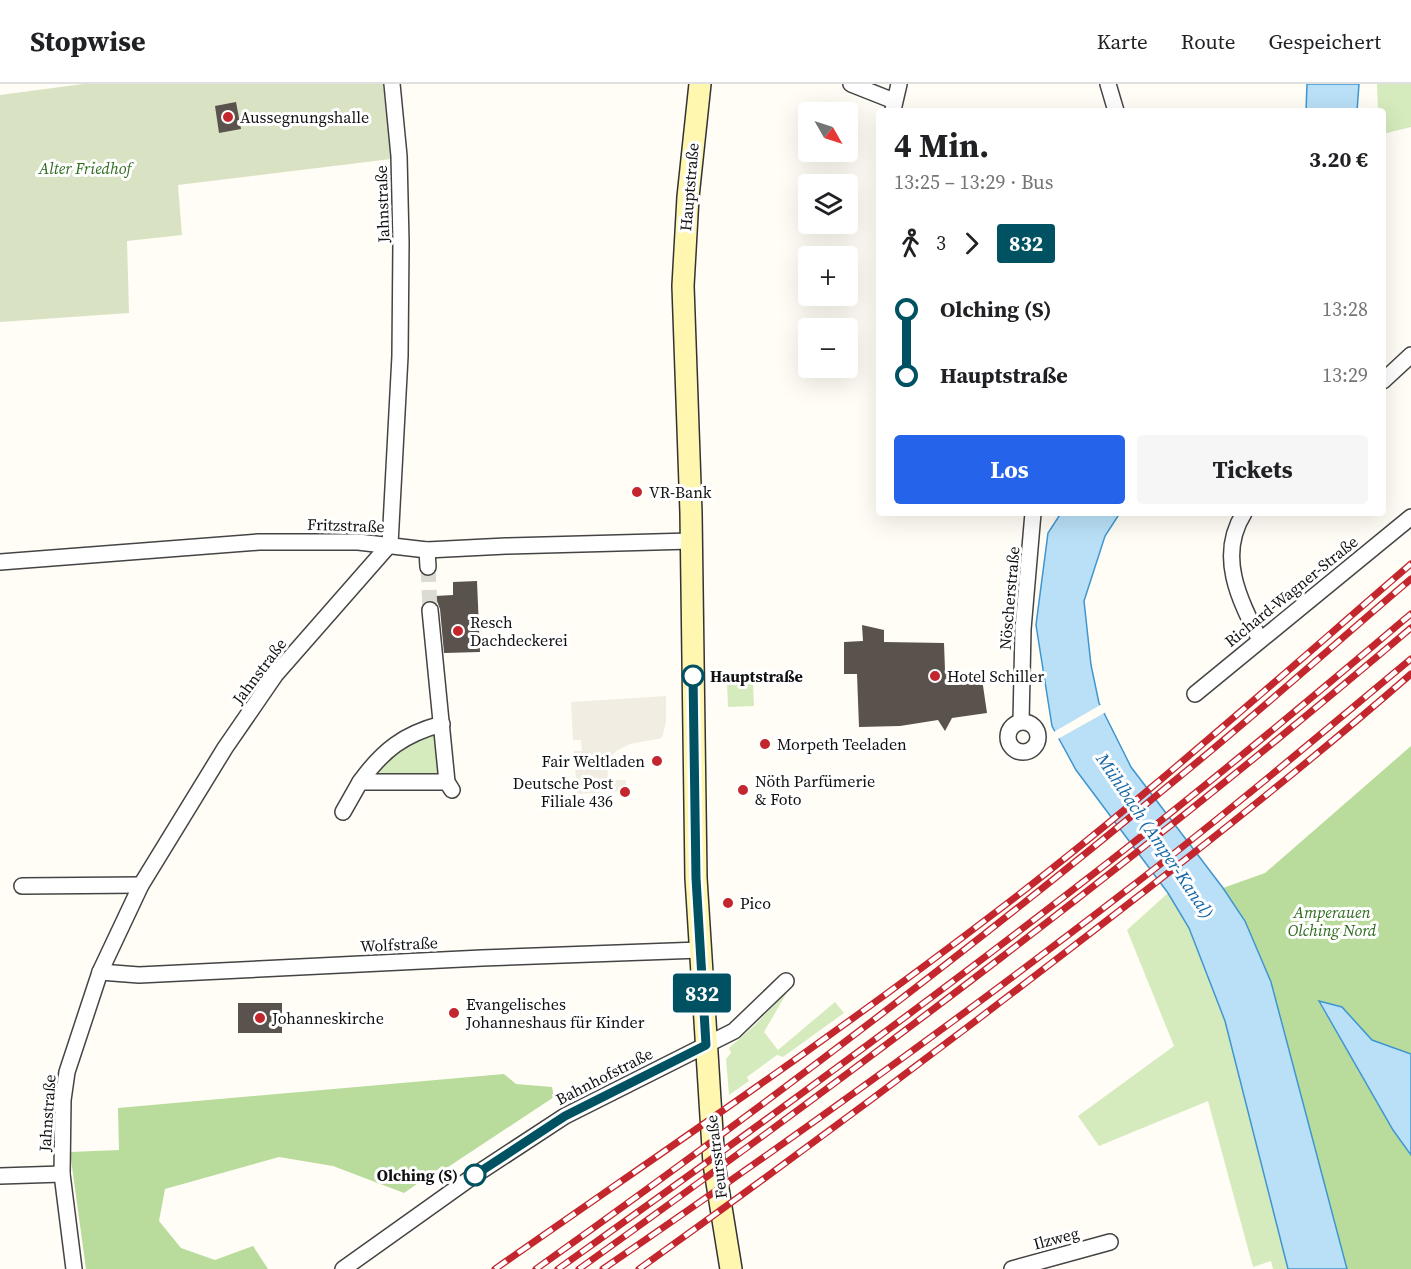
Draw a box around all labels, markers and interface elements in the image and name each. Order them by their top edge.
text: Stopwise [30,22,146,60]
text: Karte [1097,27,1148,56]
text: Route [1181,27,1235,56]
text: Gespeichert [1268,27,1381,56]
north arrow [798,102,858,162]
map controls [798,102,858,378]
place label: Aussegnungshalle [240,106,369,128]
marker: Aussegnungshalle [221,110,235,124]
text: 4 Min. [894,123,989,168]
street label: Hauptstraße [674,142,704,232]
text: 3.20 € [1309,144,1368,174]
park label: Alter Friedhof [38,157,134,179]
street label: Jahnstraße [370,165,394,244]
text: 13:25 – 13:29 · Bus [894,168,1053,196]
button: layers [798,174,858,234]
icon: walk [894,227,927,260]
icon: forward [955,227,988,260]
text: 3 [936,229,946,257]
text: 832 [1009,229,1043,258]
button: + [798,246,858,306]
text: Olching (S) [940,294,1052,324]
text: 13:28 [1322,295,1368,323]
button: − [798,318,858,378]
text: Hauptstraße [940,360,1068,390]
text: 13:29 [1322,361,1368,389]
button: Los [894,435,1125,504]
button: Tickets [1137,435,1368,504]
place label: VR-Bank [649,481,712,503]
marker: VR-Bank [630,485,644,499]
street label: Fritzstraße [307,513,385,537]
street label: Richard-Wagner-Straße [1220,530,1362,652]
street label: Nöscherstraße [994,545,1024,651]
place label: Resch Dachdeckerei [470,611,568,651]
marker: Resch Dachdeckerei [451,624,465,638]
street label: Jahnstraße [226,633,291,709]
marker: Hauptstraße [682,665,704,687]
place label: Hauptstraße [710,665,803,687]
place label: Hotel Schiller [947,665,1045,687]
marker: Hotel Schiller [928,669,942,683]
place label: Morpeth Teeladen [777,733,907,755]
marker: Morpeth Teeladen [758,737,772,751]
water label: Mühlbach (Amper-Kanal) [1090,747,1220,923]
place label: Fair Weltladen [542,750,645,772]
marker: Fair Weltladen [650,754,664,768]
place label: Nöth Parfümerie & Foto [755,770,875,810]
place label: Deutsche Post Filiale 436 [513,772,614,812]
marker: Nöth Parfümerie & Foto [736,783,750,797]
marker: Deutsche Post Filiale 436 [618,785,632,799]
place label: Pico [740,892,771,914]
marker: Pico [721,896,735,910]
park label: Amperauen Olching Nord [1288,901,1377,941]
street label: Wolfstraße [360,931,438,957]
line badge: 832 [668,974,736,1012]
text: 832 [685,979,719,1008]
place label: Evangelisches Johanneshaus für Kinder [465,993,645,1033]
marker: Evangelisches Johanneshaus für Kinder [447,1006,461,1020]
place label: Johanneskirche [271,1007,384,1029]
marker: Johanneskirche [253,1011,267,1025]
street label: Bahnhofstraße [552,1042,656,1110]
street label: Jahnstraße [33,1074,61,1153]
street label: Feursstraße [700,1114,732,1200]
place label: Olching (S) [377,1164,458,1186]
marker: Olching (S) [464,1164,486,1186]
street label: Ilzweg [1031,1221,1081,1255]

